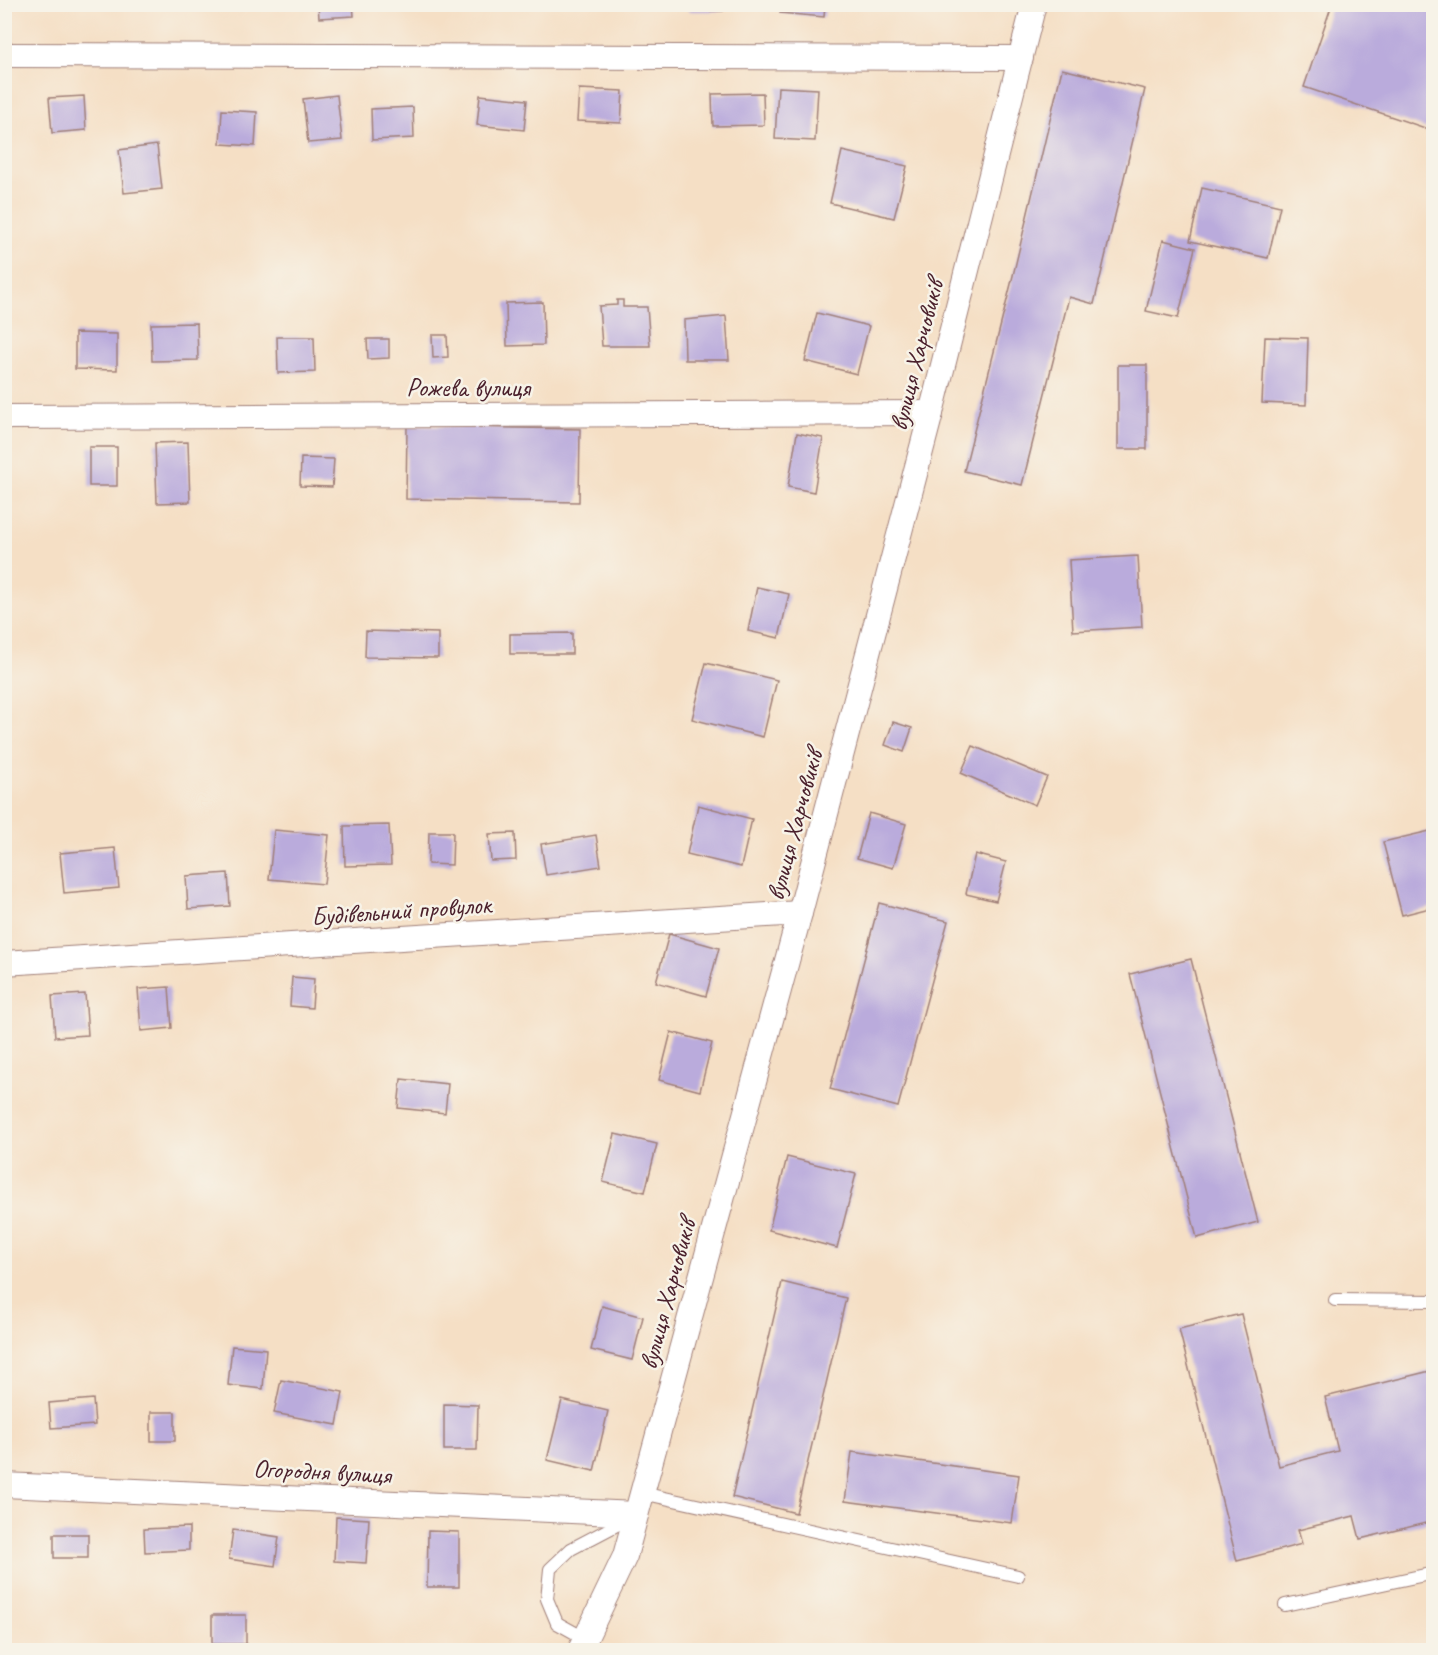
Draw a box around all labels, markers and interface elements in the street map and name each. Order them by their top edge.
street label: вулиця Харчовиків [882,270,953,434]
street label: Рожева вулиця [406,371,532,404]
street label: вулиця Харчовиків [759,740,832,904]
street label: Будівельний провулок [310,888,495,933]
street label: вулиця Харчовиків [632,1209,705,1373]
street label: Огородня вулиця [252,1451,394,1492]

